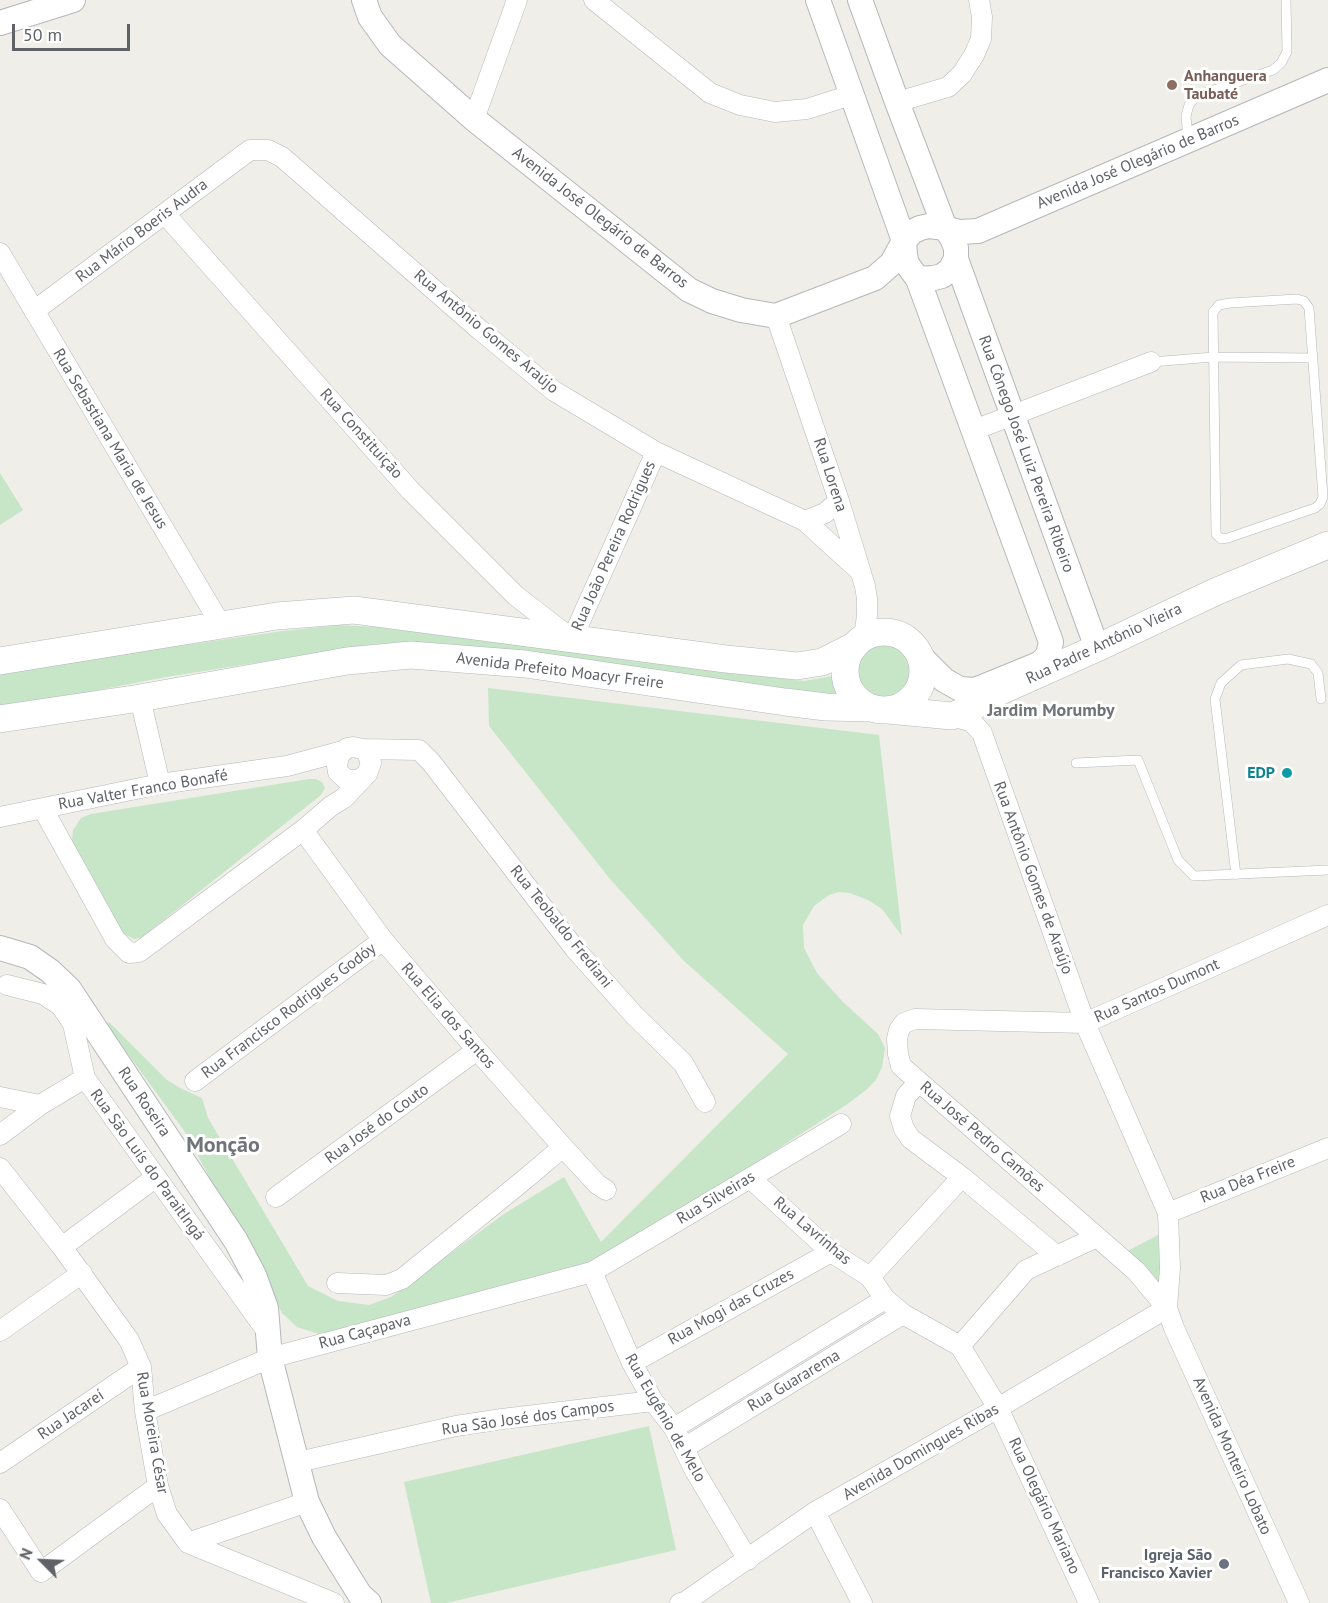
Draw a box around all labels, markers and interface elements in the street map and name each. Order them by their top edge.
scale bar [15,12,134,50]
text: 50 m [23,23,62,46]
place label: Anhanguera Taubaté [1184,66,1267,104]
marker: Anhanguera Taubaté [1165,78,1179,92]
street label: Avenida José Olegário de Barros [1034,111,1242,213]
street label: Avenida José Olegário de Barros [508,143,692,293]
street label: Rua Mário Boeris Audra [72,175,212,287]
street label: Rua Antônio Gomes Araújo [410,266,562,398]
street label: Rua Cônego José Luiz Pereira Ribeiro [974,333,1078,575]
street label: Rua Sebastiana Maria de Jesus [48,345,172,533]
street label: Rua Constituição [316,385,406,483]
street label: Rua Lorena [809,436,851,514]
street label: Rua João Pereira Rodrigues [568,458,660,634]
street label: Rua Padre Antônio Vieira [1023,599,1185,689]
street label: Avenida Prefeito Moacyr Freire [455,649,665,693]
district label: Jardim Morumby [987,700,1115,722]
place label: EDP [1247,763,1275,783]
street label: Rua Valter Franco Bonafé [57,766,229,814]
marker: EDP [1280,766,1294,780]
street label: Rua Antônio Gomes de Araújo [989,779,1077,977]
street label: Rua Teobaldo Frediani [506,862,616,992]
street label: Rua Francisco Rodrigues Godóy [198,939,380,1083]
street label: Rua Santos Dumont [1091,955,1223,1027]
street label: Rua Elia dos Santos [397,959,499,1073]
street label: Rua Roseira [114,1063,174,1141]
street label: Rua José Pedro Camões [916,1078,1048,1196]
street label: Rua José do Couto [321,1080,433,1168]
street label: Rua São Luís do ParaitIngá [86,1086,208,1244]
district label: Monção [186,1133,260,1159]
street label: Rua Déa Freire [1198,1152,1298,1208]
street label: Rua Silveiras [673,1167,759,1229]
street label: Rua Lavrinhas [769,1193,855,1269]
street label: Rua Mogi das Cruzes [665,1264,797,1350]
street label: Rua Caçapava [317,1311,413,1353]
street label: Rua Guararema [744,1346,844,1416]
street label: Rua Eugênio de Melo [620,1350,710,1486]
street label: Rua Moreira César [132,1370,172,1496]
street label: Avenida Monteiro Lobato [1189,1374,1275,1538]
street label: Rua Jacareí [34,1386,108,1444]
street label: Rua São José dos Campos [441,1396,615,1440]
street label: Avenida Domingues Ribas [840,1399,1002,1505]
street label: Rua Olegário Mariano [1004,1435,1084,1577]
north arrow [12,1531,72,1591]
text: N [14,1545,37,1563]
place label: Igreja São Francisco Xavier [1101,1545,1212,1583]
marker: Igreja São Francisco Xavier [1217,1557,1231,1571]

